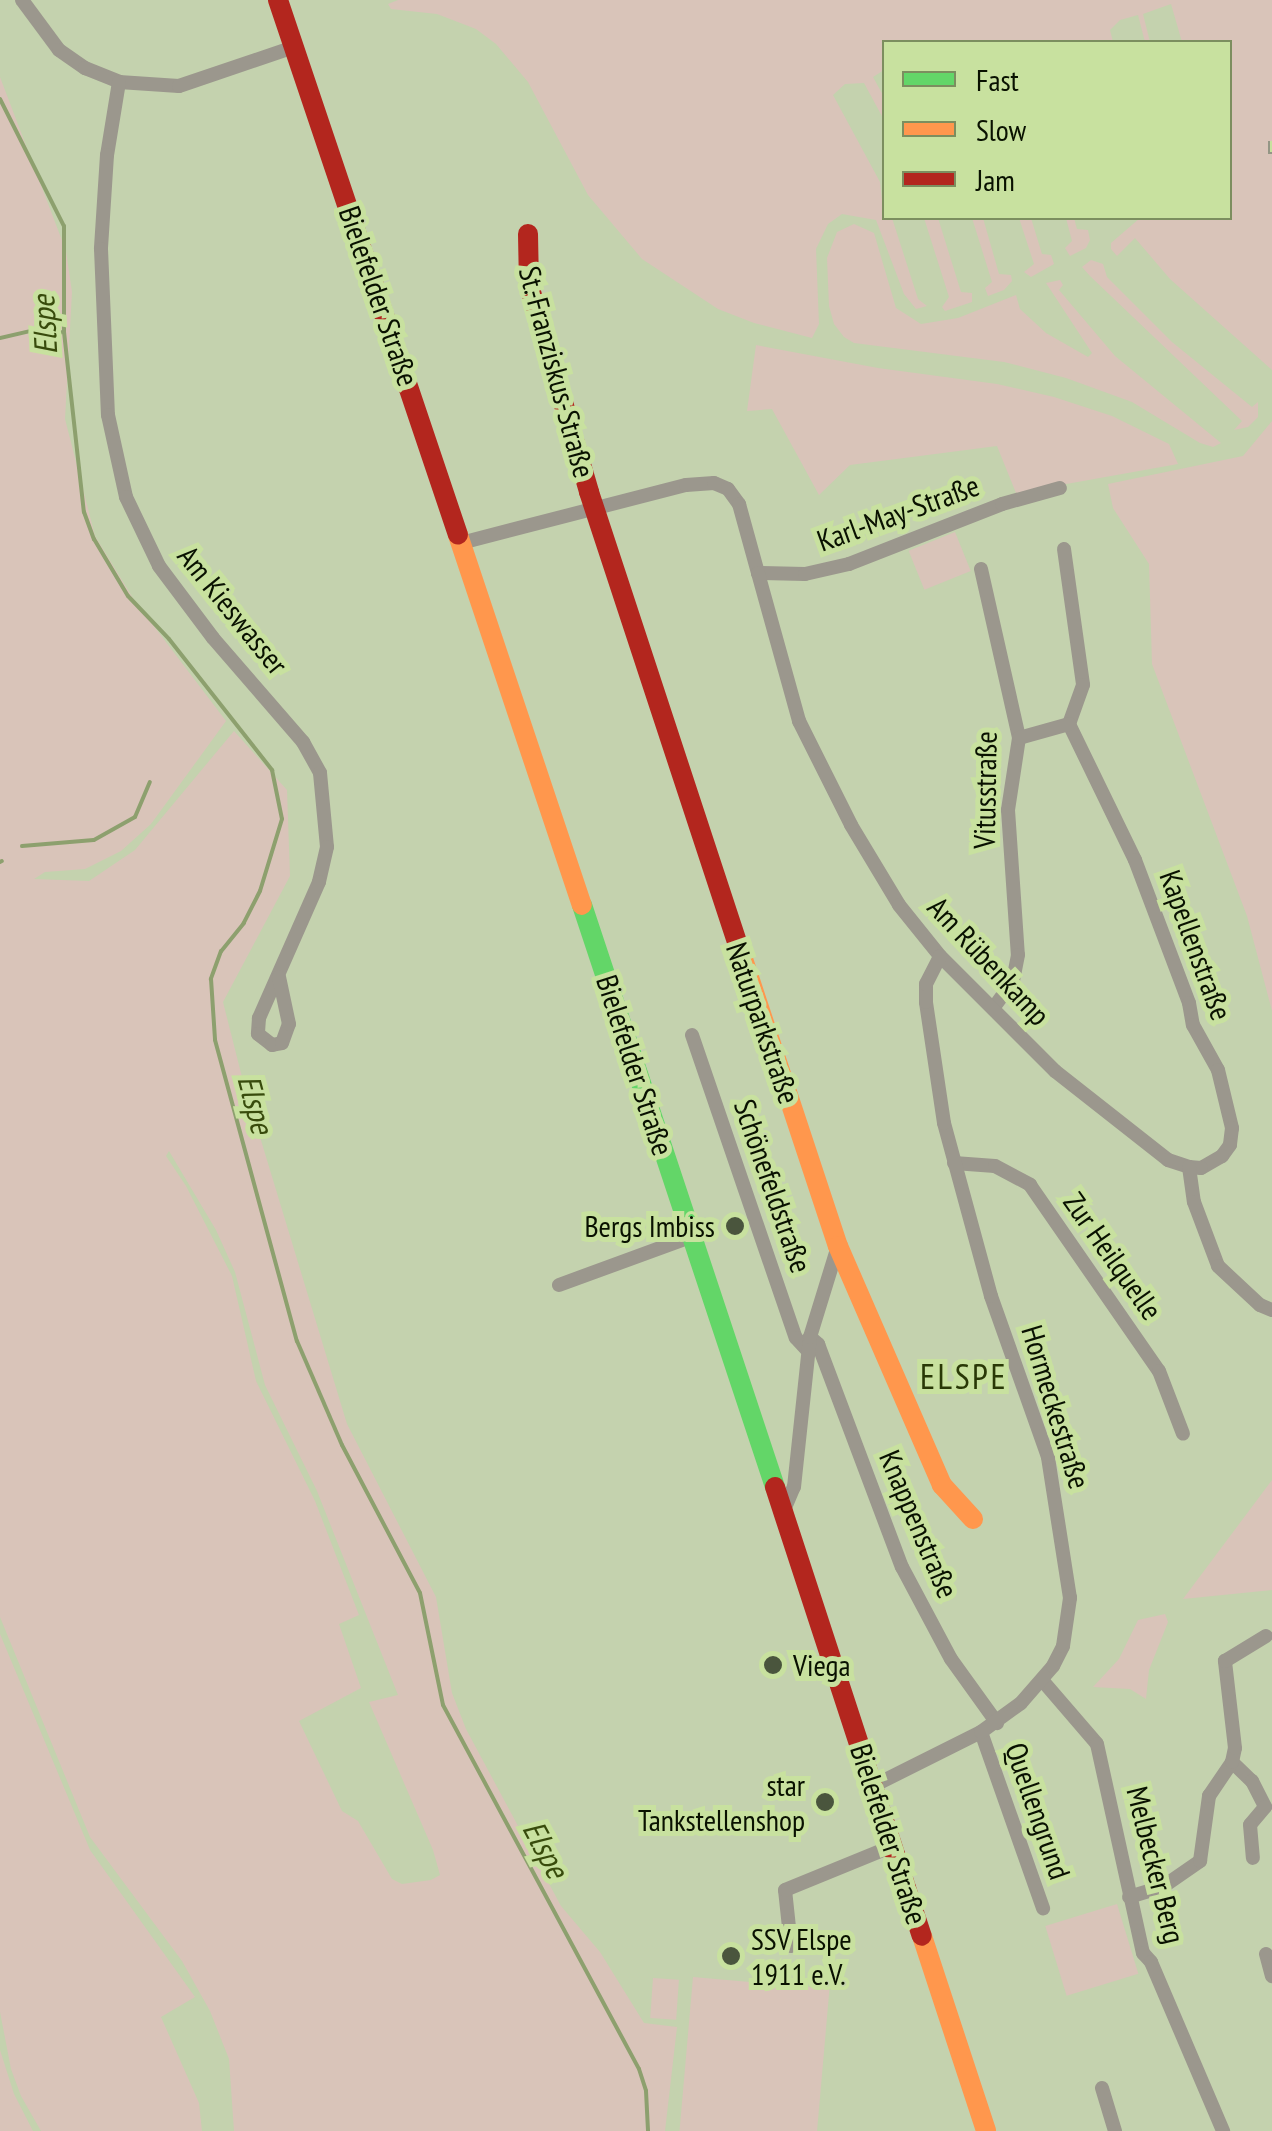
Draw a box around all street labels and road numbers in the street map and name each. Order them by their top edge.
street label: Bielefelder Straße [331,201,427,391]
street label: St.-Franziskus-Straße [511,262,603,482]
street label: Karl-May-Straße [812,467,984,559]
street label: Am Kieswasser [170,539,296,681]
street label: Vitusstraße [966,731,1004,849]
street label: Kapellenstraße [1152,865,1240,1025]
street label: Am Rübenkamp [920,889,1058,1033]
street label: Naturparkstraße [719,938,807,1108]
street label: Bielefelder Straße [589,970,681,1160]
street label: Schönefeldstraße [727,1095,819,1277]
street label: Zur Heilquelle [1056,1185,1170,1327]
street label: Hormeckestraße [1014,1321,1098,1493]
street label: Knappenstraße [872,1445,966,1603]
street label: Quellengrund [998,1738,1078,1884]
street label: Bielefelder Straße [843,1739,935,1929]
street label: Melbecker Berg [1119,1783,1193,1947]

